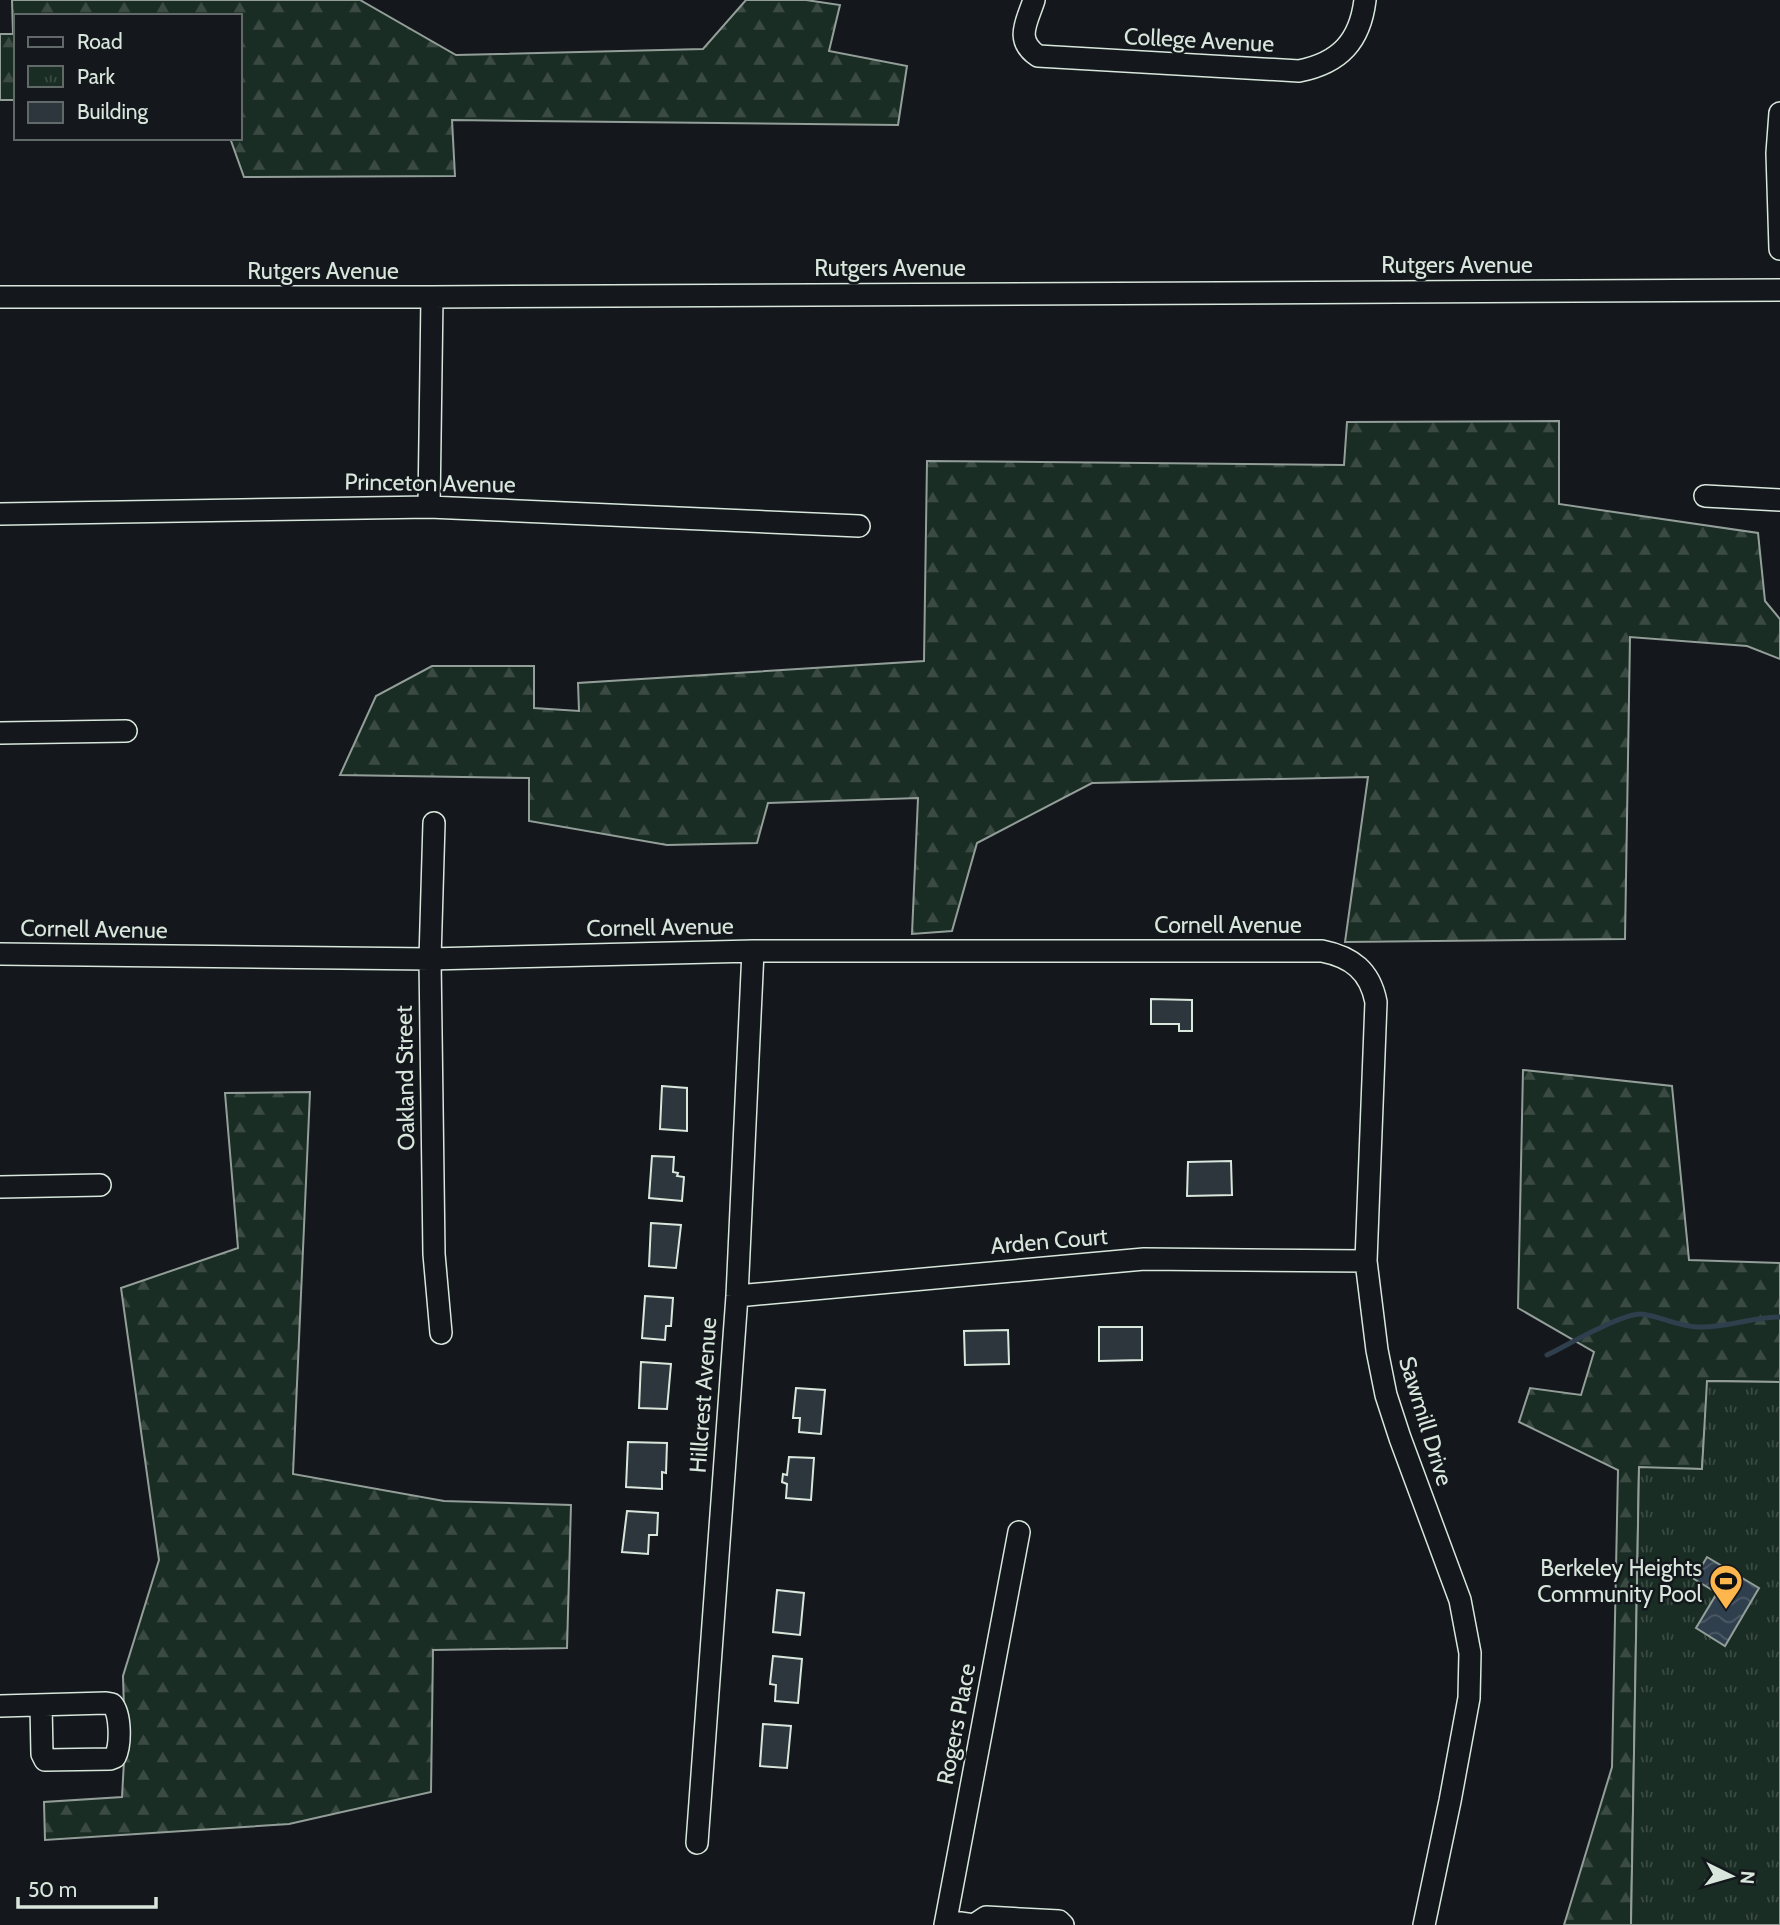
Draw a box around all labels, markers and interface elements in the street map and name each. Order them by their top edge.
legend [14,14,242,140]
street label: College Avenue [1123,22,1275,58]
text: Road [77,29,123,54]
text: Park [77,64,115,89]
text: Building [77,99,149,124]
street label: Rutgers Avenue [1381,251,1533,279]
street label: Rutgers Avenue [814,254,966,282]
street label: Rutgers Avenue [247,257,399,285]
street label: Princeton Avenue [344,468,516,498]
street label: Cornell Avenue [1154,911,1302,939]
street label: Cornell Avenue [586,912,734,942]
street label: Cornell Avenue [20,914,168,944]
street label: Oakland Street [390,1005,420,1151]
street label: Arden Court [989,1222,1109,1260]
street label: Hillcrest Avenue [684,1316,722,1474]
street label: Sawmill Drive [1393,1353,1459,1489]
place label: Berkeley Heights Community Pool [1537,1554,1703,1608]
sports icon: Berkeley Heights Community Pool [1707,1562,1745,1611]
street label: Rogers Place [931,1661,982,1787]
north arrow [1696,1841,1766,1911]
scale bar [18,1866,156,1910]
text: N [1735,1870,1759,1885]
text: 50 m [28,1877,77,1902]

